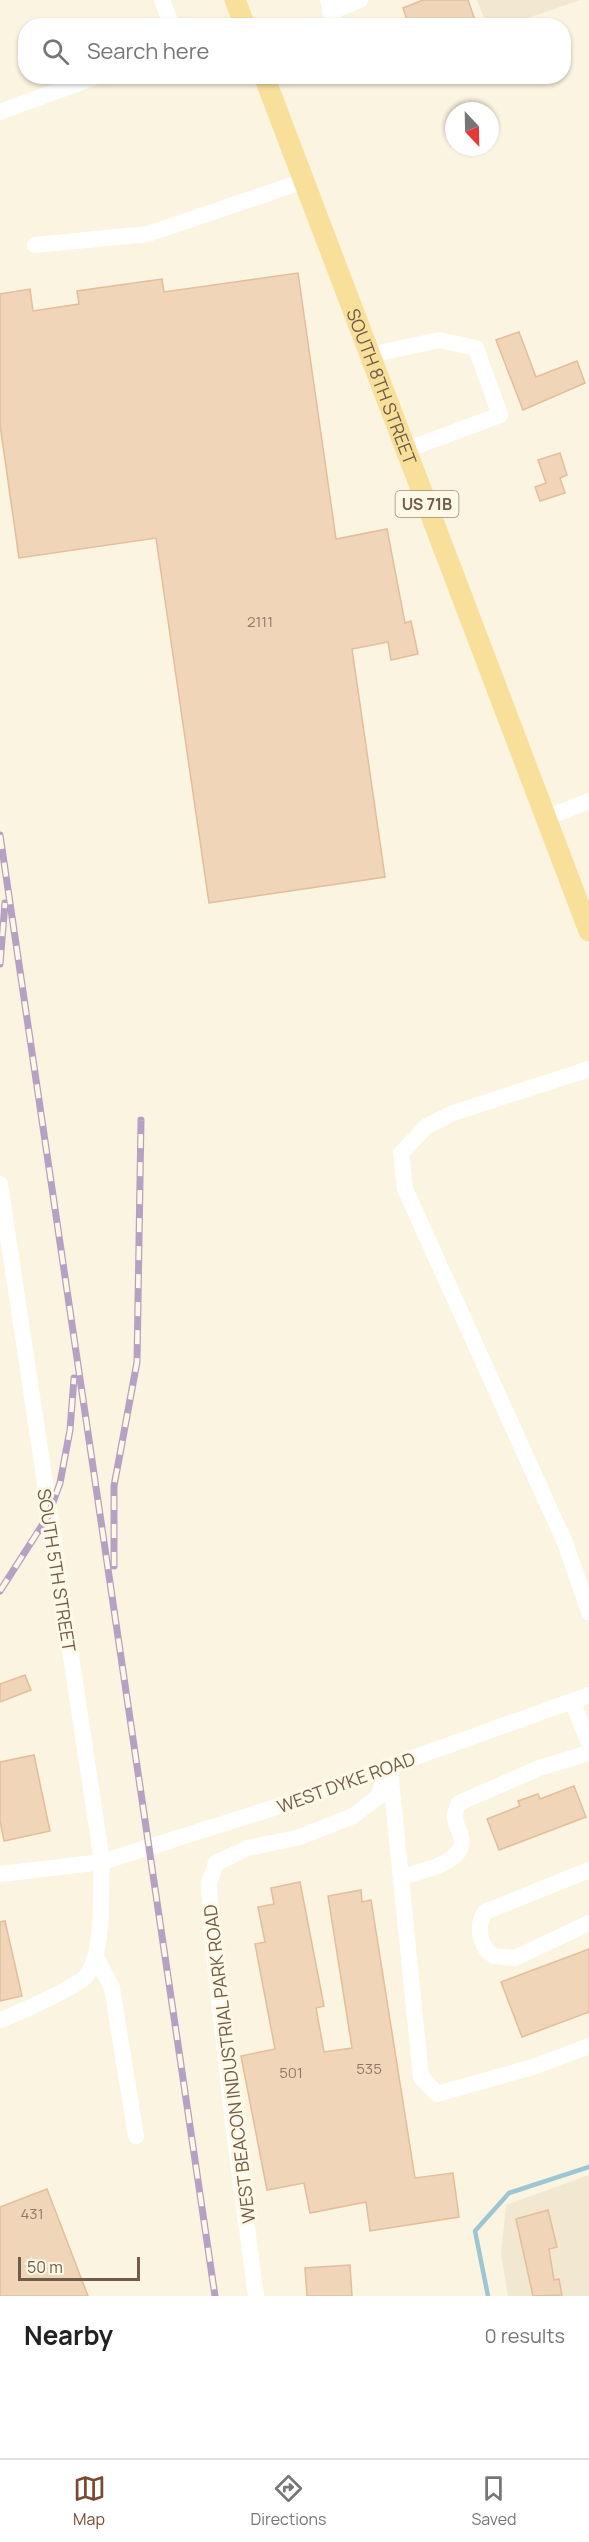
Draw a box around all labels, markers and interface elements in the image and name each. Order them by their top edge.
search box [18,18,571,84]
icon: search [39,35,72,68]
text: Search here [87,36,209,66]
north arrow [445,102,499,156]
street label: SOUTH 8TH STREET [341,305,423,468]
road number: US 71B [396,491,458,517]
house number: 2111 [247,611,273,632]
street label: SOUTH 5TH STREET [32,1487,82,1654]
street label: WEST DYKE ROAD [274,1746,418,1818]
street label: WEST BEACON INDUSTRIAL PARK ROAD [198,1903,260,2225]
house number: 535 [356,2058,382,2079]
house number: 501 [279,2062,303,2083]
house number: 431 [21,2203,44,2224]
scale bar [18,2254,140,2282]
text: 50 m [27,2256,63,2278]
text: Nearby [24,2317,113,2353]
text: 0 results [485,2322,565,2349]
tab: Map [73,2472,106,2530]
tab: Directions [251,2472,326,2530]
tab: Saved [471,2472,516,2530]

